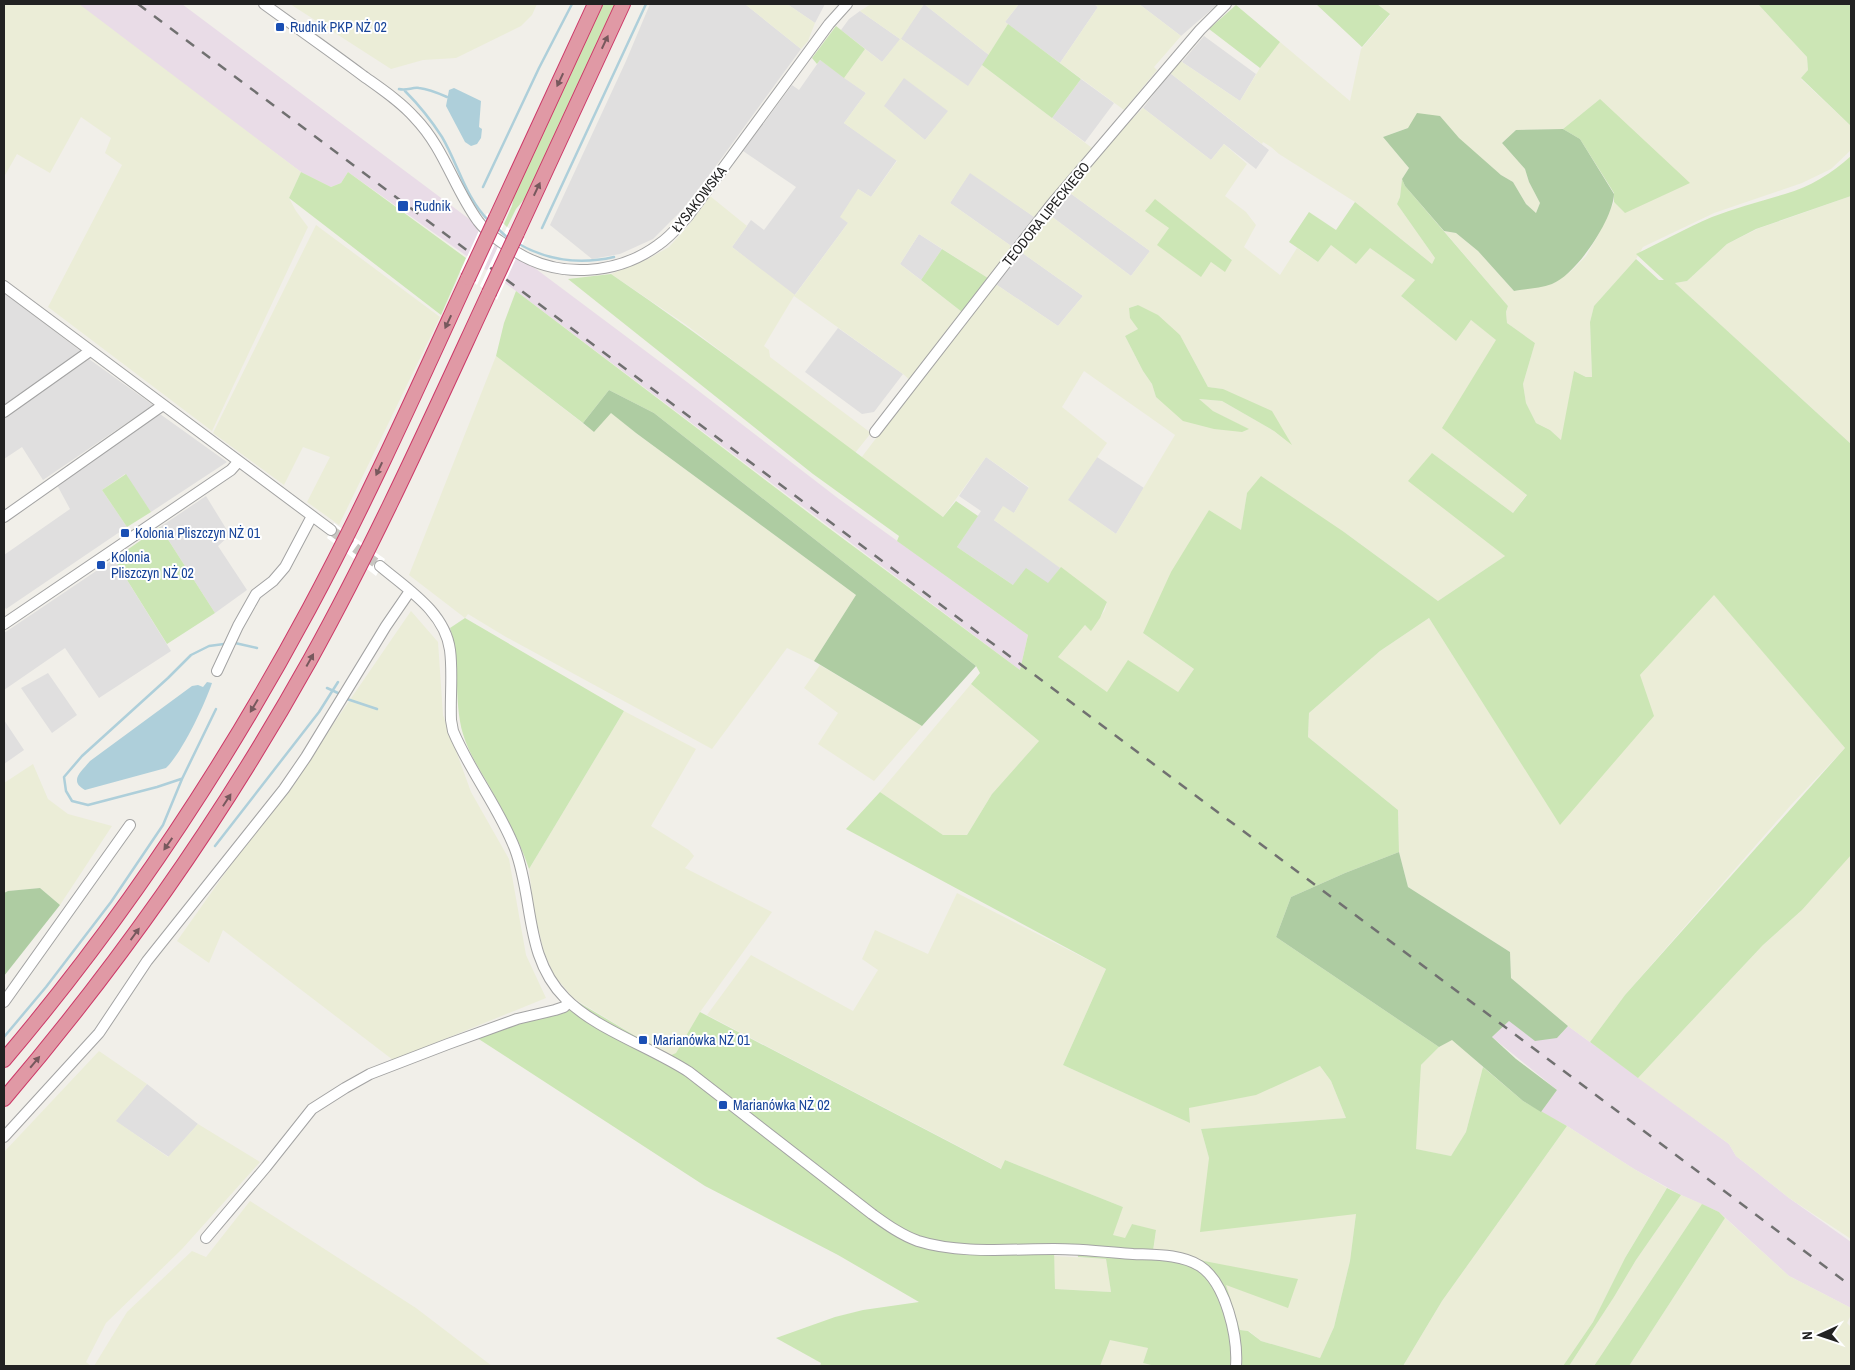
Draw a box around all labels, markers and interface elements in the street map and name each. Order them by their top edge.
place label: Rudnik PKP NŻ 02 [290,18,387,36]
marker: Rudnik PKP NŻ 02 [274,21,286,33]
one-way arrow [601,34,610,49]
one-way arrow [556,73,564,87]
street label: TEODORA LIPECKIEGO [998,158,1094,270]
street label: ŁYSAKOWSKA [668,162,731,236]
one-way arrow [533,182,541,196]
place label: Rudnik [414,197,451,215]
marker: Rudnik [396,199,410,213]
one-way arrow [443,315,451,329]
one-way arrow [375,462,383,477]
place label: Kolonia Pliszczyn NŻ 01 [135,524,261,542]
marker: Kolonia Pliszczyn NŻ 01 [119,527,131,539]
place label: Kolonia Pliszczyn NŻ 02 [111,548,194,582]
marker: Kolonia Pliszczyn NŻ 02 [95,559,107,571]
one-way arrow [306,652,314,667]
one-way arrow [250,700,259,713]
one-way arrow [222,793,232,806]
one-way arrow [163,837,173,850]
one-way arrow [130,927,140,941]
place label: Marianówka NŻ 01 [653,1031,751,1049]
marker: Marianówka NŻ 01 [637,1034,649,1046]
one-way arrow [30,1055,41,1068]
place label: Marianówka NŻ 02 [733,1096,830,1114]
marker: Marianówka NŻ 02 [717,1099,729,1111]
north arrow [1795,1310,1845,1360]
text: N [1798,1331,1816,1340]

